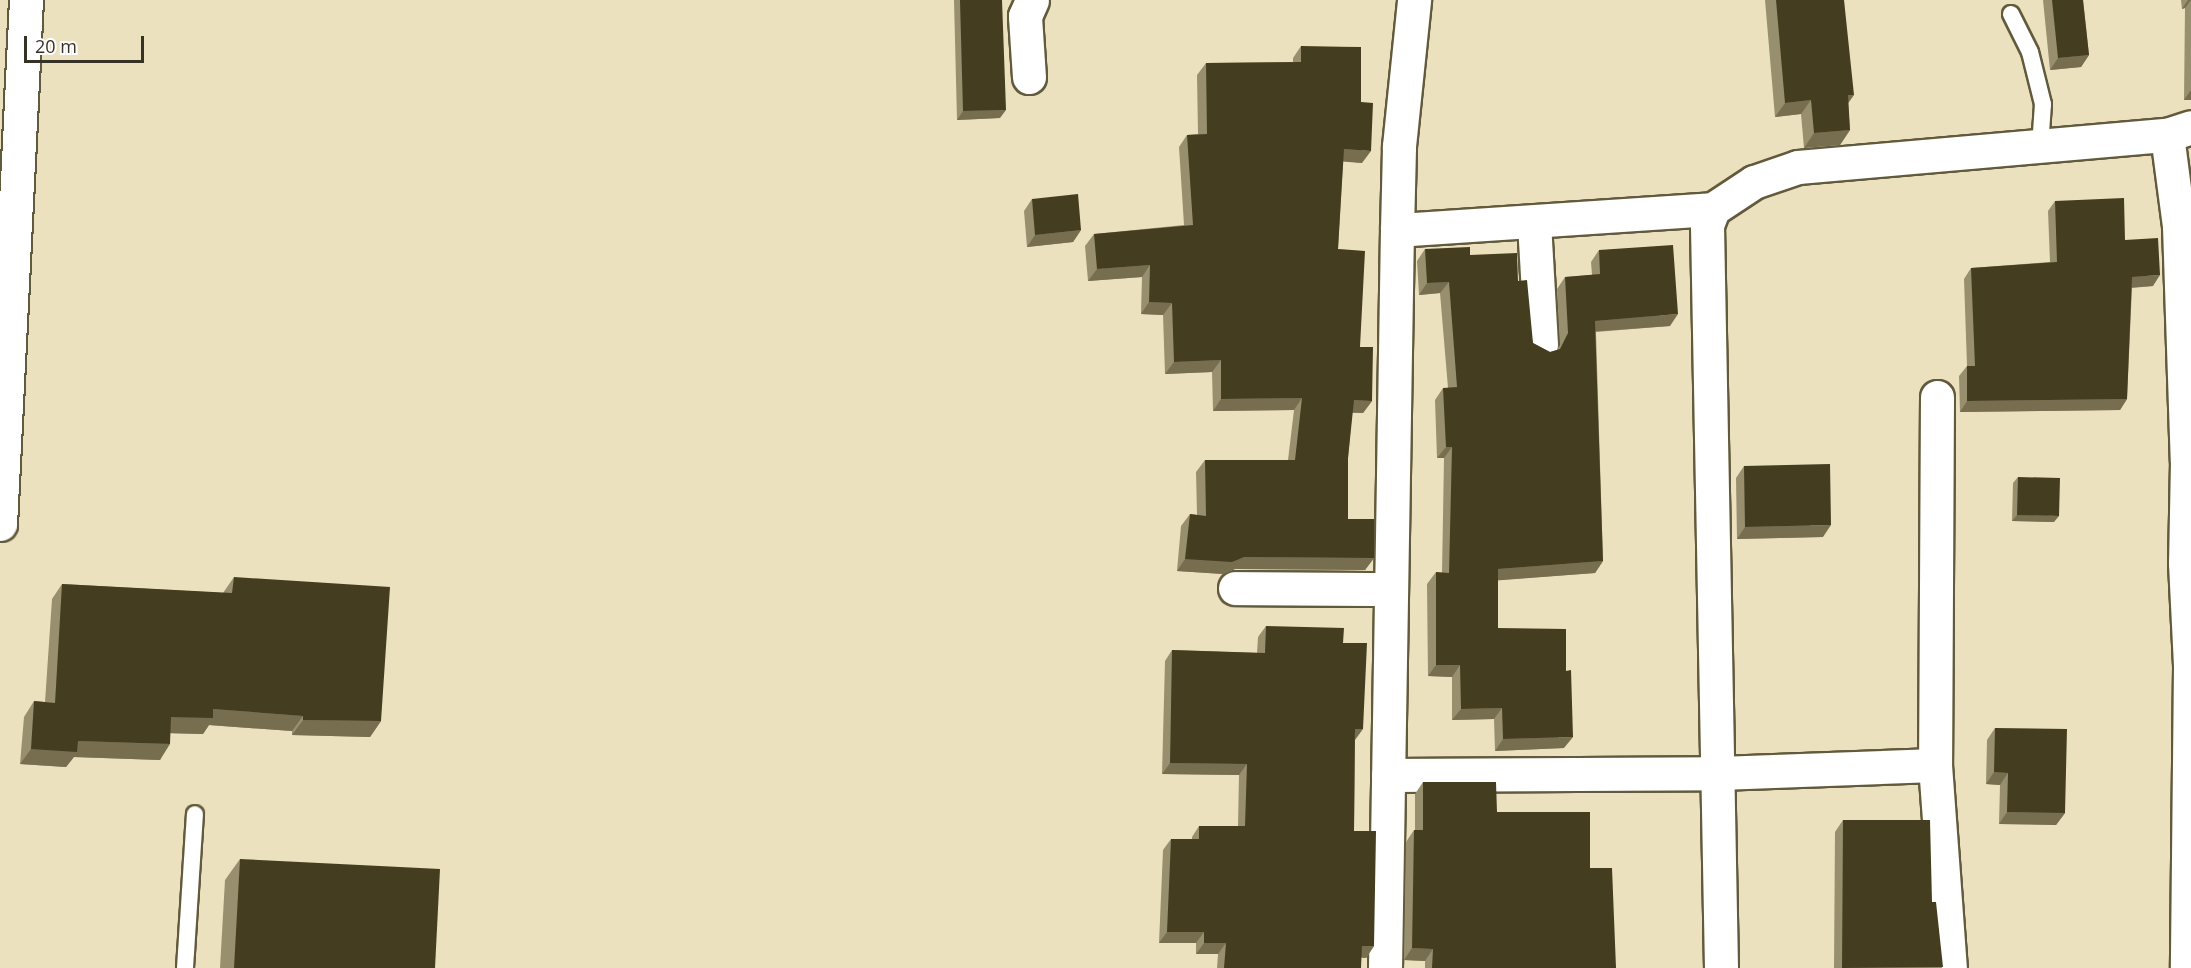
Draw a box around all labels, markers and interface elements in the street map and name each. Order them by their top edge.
scale bar [27,24,147,62]
text: 20 m [35,34,77,58]

